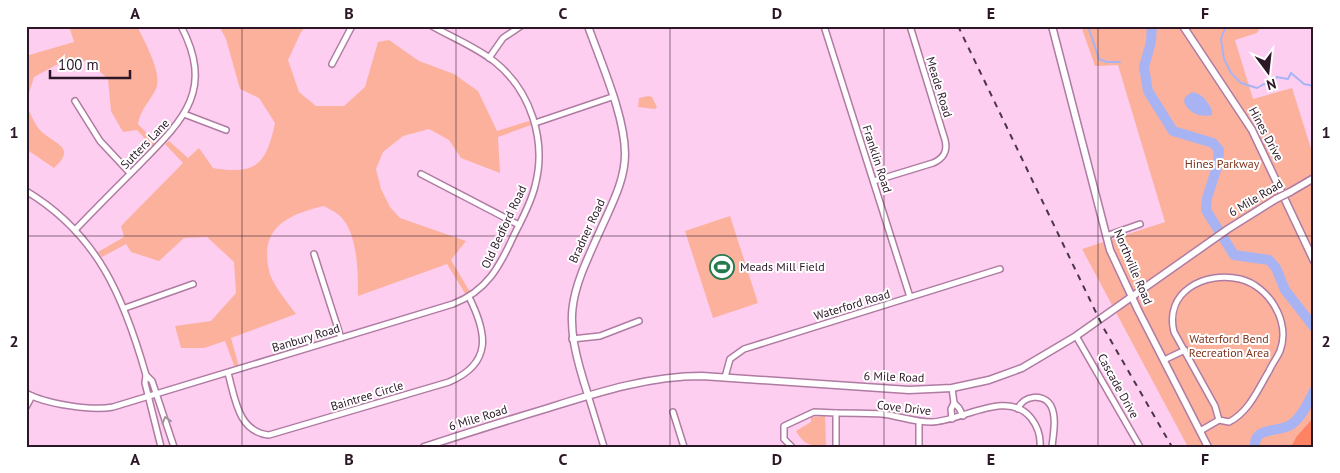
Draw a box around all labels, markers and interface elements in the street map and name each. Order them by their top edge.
text: A [130,3,140,23]
text: B [344,3,354,23]
text: C [559,3,568,23]
text: D [772,3,782,23]
text: E [987,3,995,23]
text: F [1201,3,1209,23]
scale bar [50,48,130,80]
north arrow [1242,48,1292,98]
text: 100 m [58,55,99,74]
street label: Meade Road [923,55,956,119]
text: N [1265,75,1278,94]
street label: Hines Drive [1246,104,1287,163]
street label: Sutters Lane [117,115,172,172]
text: 1 [9,122,19,142]
text: 1 [1321,122,1331,142]
street label: Franklin Road [859,123,895,195]
park label: Hines Parkway [1185,156,1260,171]
street label: 6 Mile Road [1226,176,1286,220]
street label: Old Bedford Road [478,183,529,271]
street label: Bradner Road [565,196,608,265]
street label: Northville Road [1111,227,1156,307]
sports icon: Meads Mill Field [709,254,735,280]
place label: Meads Mill Field [740,259,825,274]
street label: Waterford Road [812,286,892,323]
street label: Banbury Road [270,320,342,355]
text: 2 [9,331,19,351]
park label: Waterford Bend Recreation Area [1189,331,1269,360]
text: 2 [1321,331,1331,351]
street label: Cascade Drive [1095,351,1142,421]
street label: 6 Mile Road [863,368,925,385]
street label: Baintree Circle [329,377,405,414]
street label: Cove Drive [876,397,932,418]
street label: 6 Mile Road [447,401,509,434]
one-way arrow [162,417,172,425]
text: A [130,449,140,469]
text: B [344,449,354,469]
text: C [559,449,568,469]
text: D [772,449,782,469]
text: E [987,449,995,469]
text: F [1201,449,1209,469]

